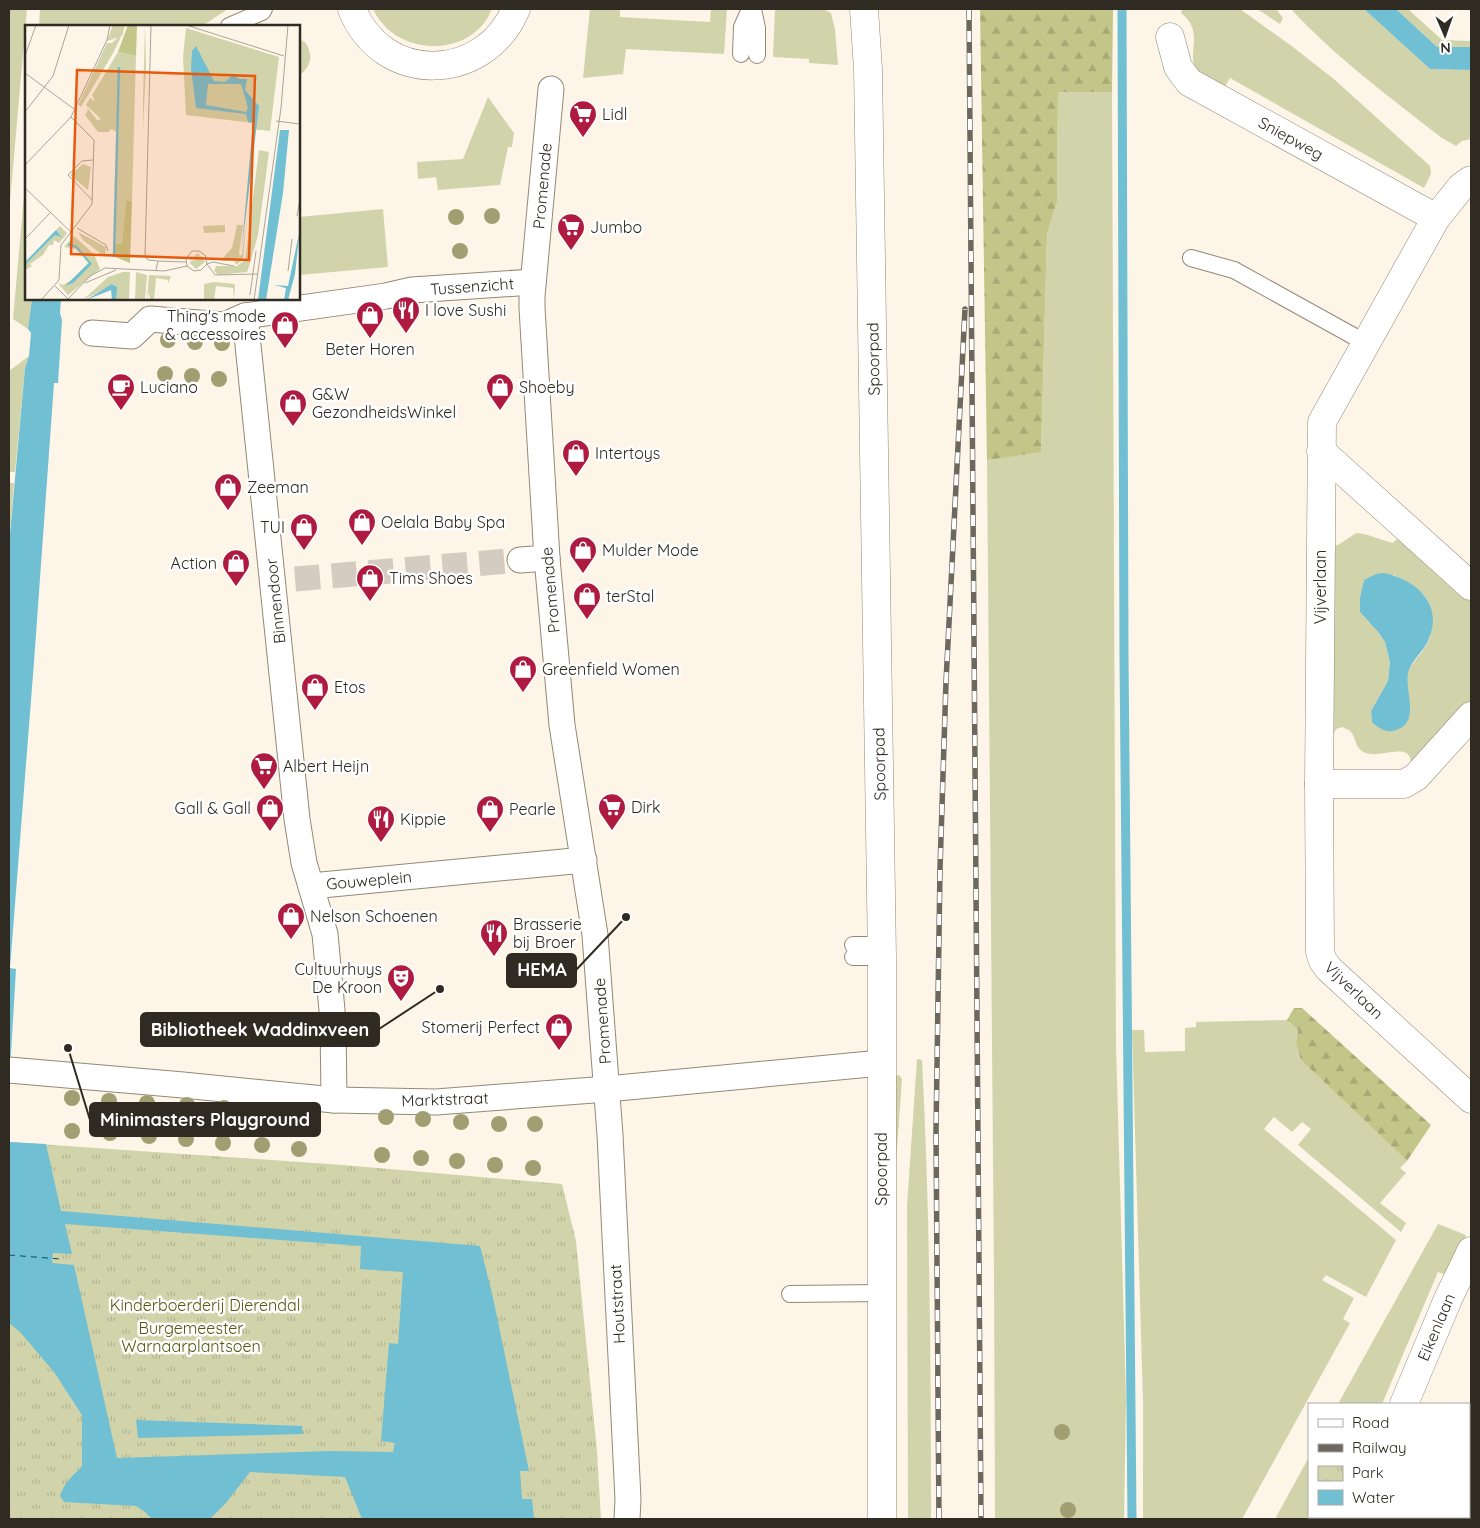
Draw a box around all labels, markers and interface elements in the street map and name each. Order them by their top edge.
north arrow [1420,10,1470,60]
inset map [25,25,300,300]
text: N [1440,39,1451,57]
supermarket icon: Lidl [568,99,598,138]
place label: Lidl [602,104,627,124]
street label: Sniepweg [1255,112,1327,164]
street label: Promenade [528,142,556,230]
supermarket icon: Jumbo [556,212,586,251]
place label: Jumbo [590,217,642,237]
street label: Tussenzicht [429,273,515,299]
restaurant icon: I love Sushi [391,295,421,334]
shop icon: Beter Horen [355,300,385,339]
place label: I love Sushi [425,300,506,320]
place label: Thing's mode & accessoires [165,306,266,344]
shop icon: Thing's mode & accessoires [270,310,300,349]
street label: Spoorpad [862,322,884,396]
place label: Beter Horen [325,339,415,359]
cafe icon: Luciano [106,372,136,411]
shop icon: Shoeby [485,372,515,411]
place label: Luciano [140,377,198,397]
place label: Shoeby [519,377,575,397]
place label: G&W GezondheidsWinkel [312,384,456,422]
shop icon: G&W GezondheidsWinkel [278,388,308,427]
shop icon: Intertoys [561,438,591,477]
place label: Intertoys [595,443,660,463]
shop icon: Zeeman [213,472,243,511]
place label: Zeeman [247,477,309,497]
shop icon: Oelala Baby Spa [347,507,377,546]
shop icon: TUI [289,512,319,551]
place label: Oelala Baby Spa [381,512,505,532]
place label: TUI [260,517,285,537]
shop icon: Mulder Mode [568,535,598,574]
place label: Mulder Mode [602,540,699,560]
street label: Promenade [536,546,564,634]
shop icon: Action [221,548,251,587]
street label: Vijverlaan [1310,550,1330,624]
place label: Action [171,553,217,573]
street label: Binnendoor [261,557,289,645]
shop icon: Tims Shoes [355,563,385,602]
place label: Tims Shoes [389,568,473,588]
shop icon: terStal [572,581,602,620]
place label: terStal [606,586,654,606]
shop icon: Greenfield Women [508,654,538,693]
place label: Greenfield Women [542,659,680,679]
shop icon: Etos [300,672,330,711]
place label: Etos [334,677,366,697]
street label: Spoorpad [868,727,890,801]
supermarket icon: Albert Heijn [249,751,279,790]
place label: Albert Heijn [283,756,369,776]
supermarket icon: Dirk [597,792,627,831]
shop icon: Gall & Gall [255,793,285,832]
shop icon: Pearle [475,794,505,833]
place label: Dirk [631,797,661,817]
place label: Gall & Gall [175,798,251,818]
place label: Pearle [509,799,556,819]
restaurant icon: Kippie [366,804,396,843]
place label: Kippie [400,809,446,829]
street label: Gouweplein [325,866,413,894]
shop icon: Nelson Schoenen [276,901,306,940]
place label: Nelson Schoenen [310,906,438,926]
place label: Brasserie bij Broer [513,914,582,952]
restaurant icon: Brasserie bij Broer [479,918,509,957]
callout: HEMA [507,954,576,987]
street label: Vijverlaan [1320,957,1388,1023]
text: HEMA [517,958,567,981]
place label: Cultuurhuys De Kroon [294,959,382,997]
theatre icon: Cultuurhuys De Kroon [386,963,416,1002]
street label: Promenade [589,977,615,1065]
shop icon: Stomerij Perfect [544,1012,574,1051]
callout: Bibliotheek Waddinxveen [141,1013,379,1046]
place label: Stomerij Perfect [422,1017,540,1037]
text: Bibliotheek Waddinxveen [151,1018,369,1041]
street label: Marktstraat [401,1087,489,1111]
callout: Minimasters Playground [90,1103,320,1136]
text: Minimasters Playground [100,1108,310,1131]
street label: Spoorpad [871,1132,891,1206]
street label: Houtstraat [605,1264,629,1344]
street label: Eikenlaan [1413,1290,1459,1364]
park label: Kinderboerderij Dierendal [110,1295,300,1315]
park label: Burgemeester Warnaarplantsoen [121,1318,261,1356]
legend [1308,1403,1470,1518]
text: Road [1352,1413,1389,1432]
text: Railway [1352,1438,1407,1457]
text: Park [1352,1463,1384,1482]
text: Water [1352,1488,1395,1507]

